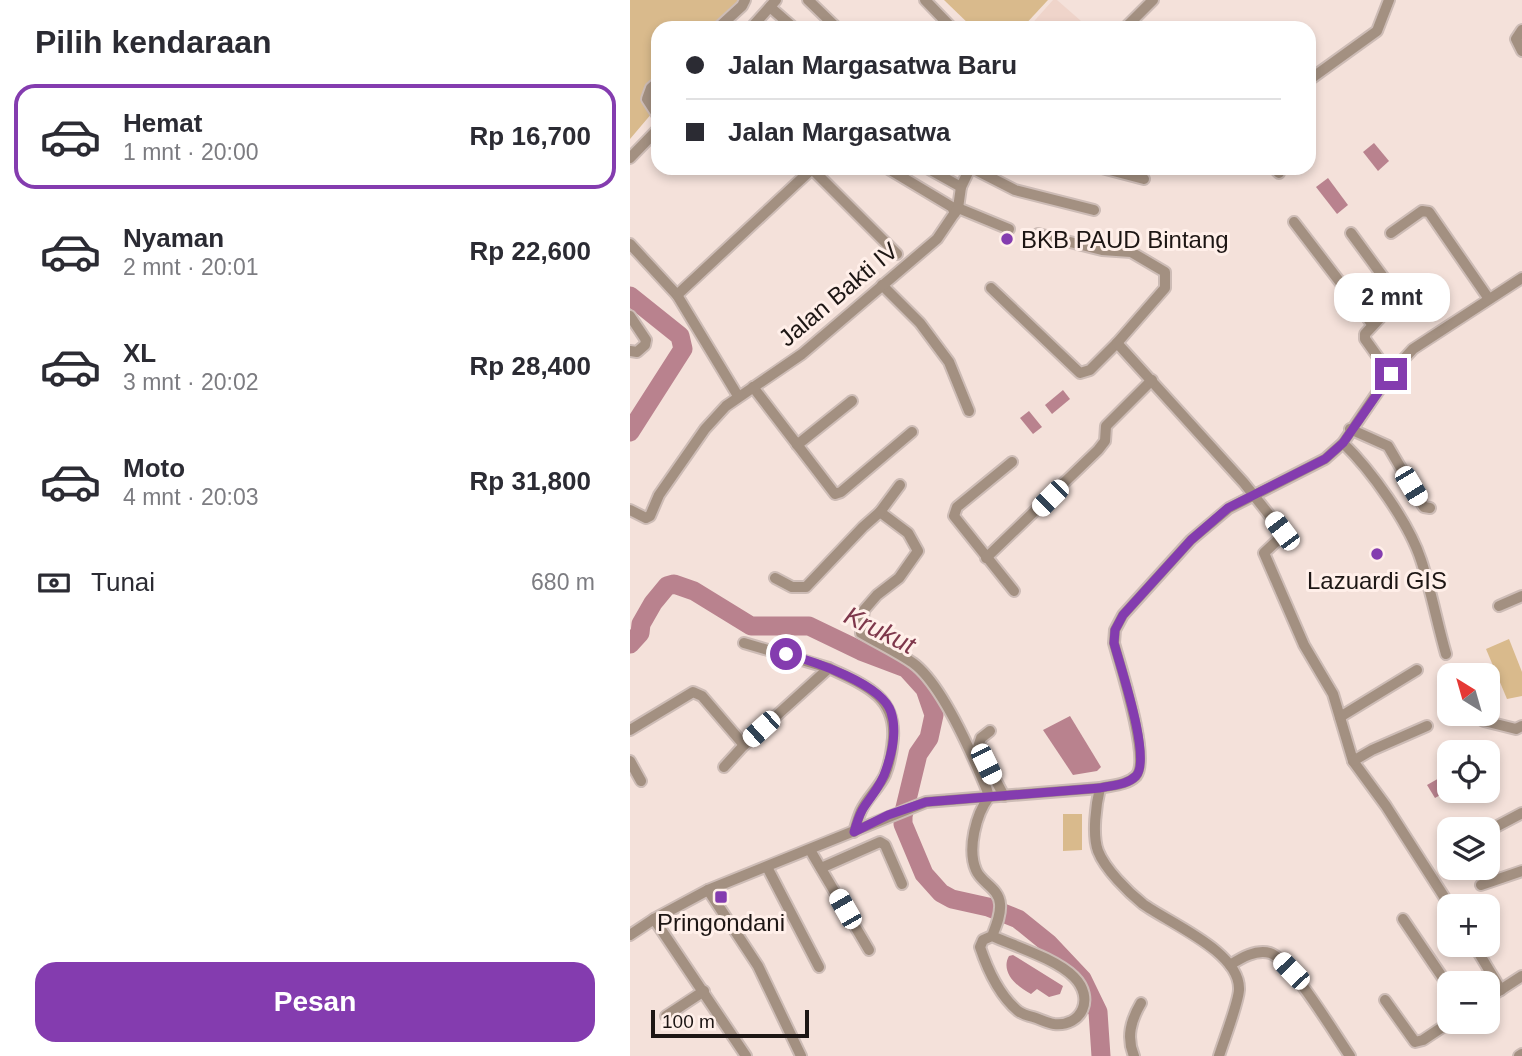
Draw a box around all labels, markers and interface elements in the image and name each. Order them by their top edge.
text: Pilih kendaraan [35,24,272,60]
text: Jalan Margasatwa Baru [728,50,1017,80]
icon: car [39,105,102,168]
text: Hemat [123,108,202,138]
text: Jalan Margasatwa [728,117,951,147]
text: Rp 16,700 [470,121,591,151]
text: 1 mnt · 20:00 [123,139,259,165]
icon: car [39,220,102,283]
text: Nyaman [123,223,224,253]
place label: BKB PAUD Bintang [1021,226,1229,253]
marker: BKB PAUD Bintang [999,231,1015,247]
text: Rp 22,600 [470,236,591,266]
street label: Jalan Bakti IV [773,236,903,352]
text: 2 mnt · 20:01 [123,254,259,280]
callout: 2 mnt [1333,272,1449,322]
text: 2 mnt [1361,284,1423,310]
icon: car [39,335,102,398]
text: XL [123,338,156,368]
text: Rp 28,400 [470,351,591,381]
route end [1375,358,1407,390]
text: 3 mnt · 20:02 [123,369,259,395]
icon: car [39,450,102,513]
text: Moto [123,453,185,483]
car [1392,463,1431,509]
text: Rp 31,800 [470,466,591,496]
car [1028,476,1073,520]
text: 4 mnt · 20:03 [123,484,259,510]
car [1261,508,1304,554]
marker: Lazuardi GIS [1369,546,1385,562]
icon: cash [35,564,73,602]
text: Tunai [91,567,155,597]
place label: Lazuardi GIS [1307,567,1447,594]
text: 680 m [531,569,595,595]
water label: Krukut [840,600,922,661]
route start [770,638,802,670]
north arrow [1437,663,1500,726]
map controls [1437,663,1500,1034]
car [739,707,784,751]
button: locate [1437,740,1500,803]
car [968,741,1005,787]
button: layers [1437,817,1500,880]
car [826,886,865,932]
marker: Pringondani [713,889,729,905]
button: + [1437,894,1500,957]
place label: Pringondani [657,909,785,936]
car [1269,949,1314,993]
button: Pesan [35,962,595,1042]
button: − [1437,971,1500,1034]
scale bar [651,1007,808,1039]
text: 100 m [662,1011,715,1032]

